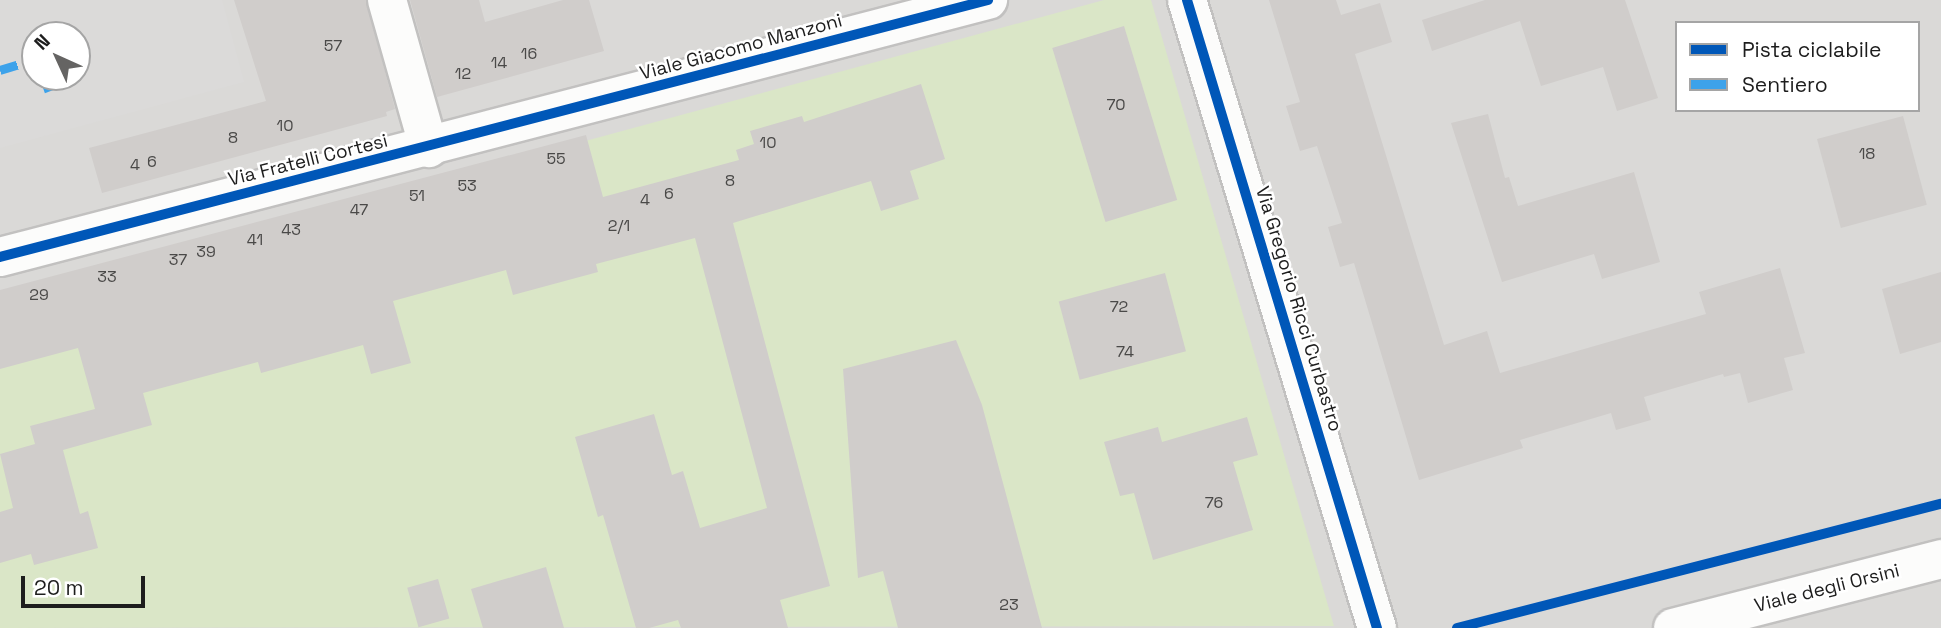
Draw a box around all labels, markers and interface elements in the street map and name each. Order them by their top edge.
street label: Viale Giacomo Manzoni [637,9,845,85]
north arrow [21,21,91,91]
legend [1675,21,1920,112]
text: N [29,29,56,56]
house number: 57 [324,36,342,56]
text: Pista ciclabile [1742,36,1881,63]
house number: 16 [521,44,537,64]
house number: 14 [491,53,507,73]
house number: 12 [455,64,471,84]
text: Sentiero [1742,71,1828,98]
house number: 70 [1106,95,1126,115]
house number: 10 [277,116,293,136]
house number: 8 [228,128,238,148]
street label: Via Fratelli Cortesi [226,129,390,191]
house number: 10 [760,133,776,153]
house number: 18 [1859,144,1875,164]
house number: 55 [546,149,566,169]
house number: 6 [147,152,157,172]
house number: 4 [130,155,140,175]
house number: 8 [725,171,735,191]
house number: 53 [457,176,477,196]
house number: 6 [664,184,674,204]
street label: Via Gregorio Ricci Curbastro [1251,184,1347,434]
house number: 51 [409,186,425,206]
house number: 4 [640,190,650,210]
house number: 47 [350,200,368,220]
house number: 2/1 [608,216,630,236]
house number: 43 [281,220,301,240]
house number: 41 [247,230,263,250]
house number: 39 [196,242,216,262]
house number: 37 [169,250,187,270]
house number: 33 [97,267,117,287]
house number: 29 [29,285,49,305]
house number: 72 [1110,297,1128,317]
house number: 74 [1116,342,1134,362]
house number: 76 [1205,493,1223,513]
street label: Viale degli Orsini [1752,559,1902,617]
scale bar [24,562,149,606]
text: 20 m [34,574,84,601]
house number: 23 [999,595,1019,615]

